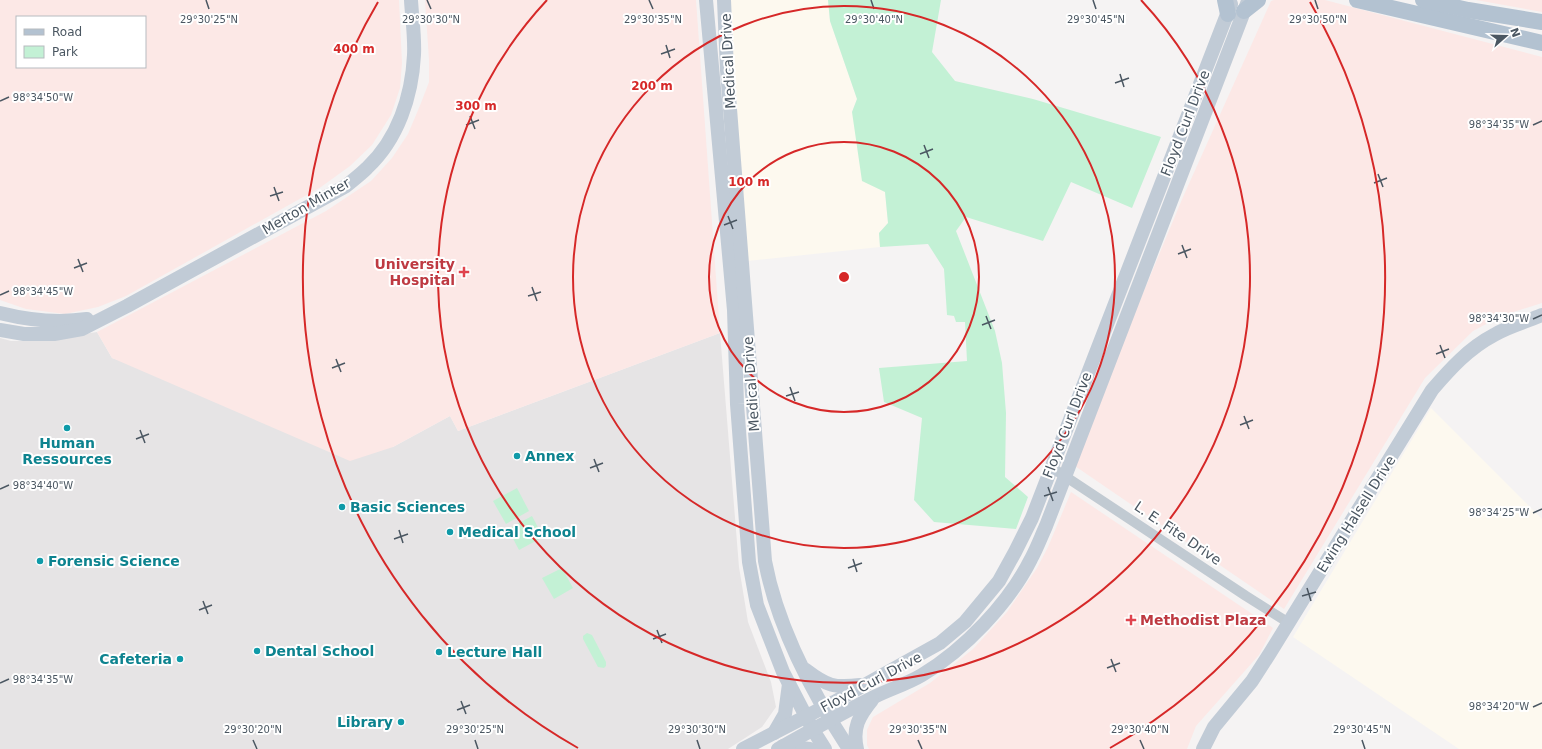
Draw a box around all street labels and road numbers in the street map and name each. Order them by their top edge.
street label: Medical Drive [718,13,738,109]
street label: Floyd Curl Drive [1157,68,1213,178]
street label: Merton Minter [259,174,353,238]
street label: Medical Drive [740,336,762,432]
street label: Floyd Curl Drive [1039,370,1095,480]
street label: Ewing Halsell Drive [1313,453,1399,575]
street label: L. E. Fite Drive [1132,498,1224,568]
street label: Floyd Curl Drive [818,649,924,715]

